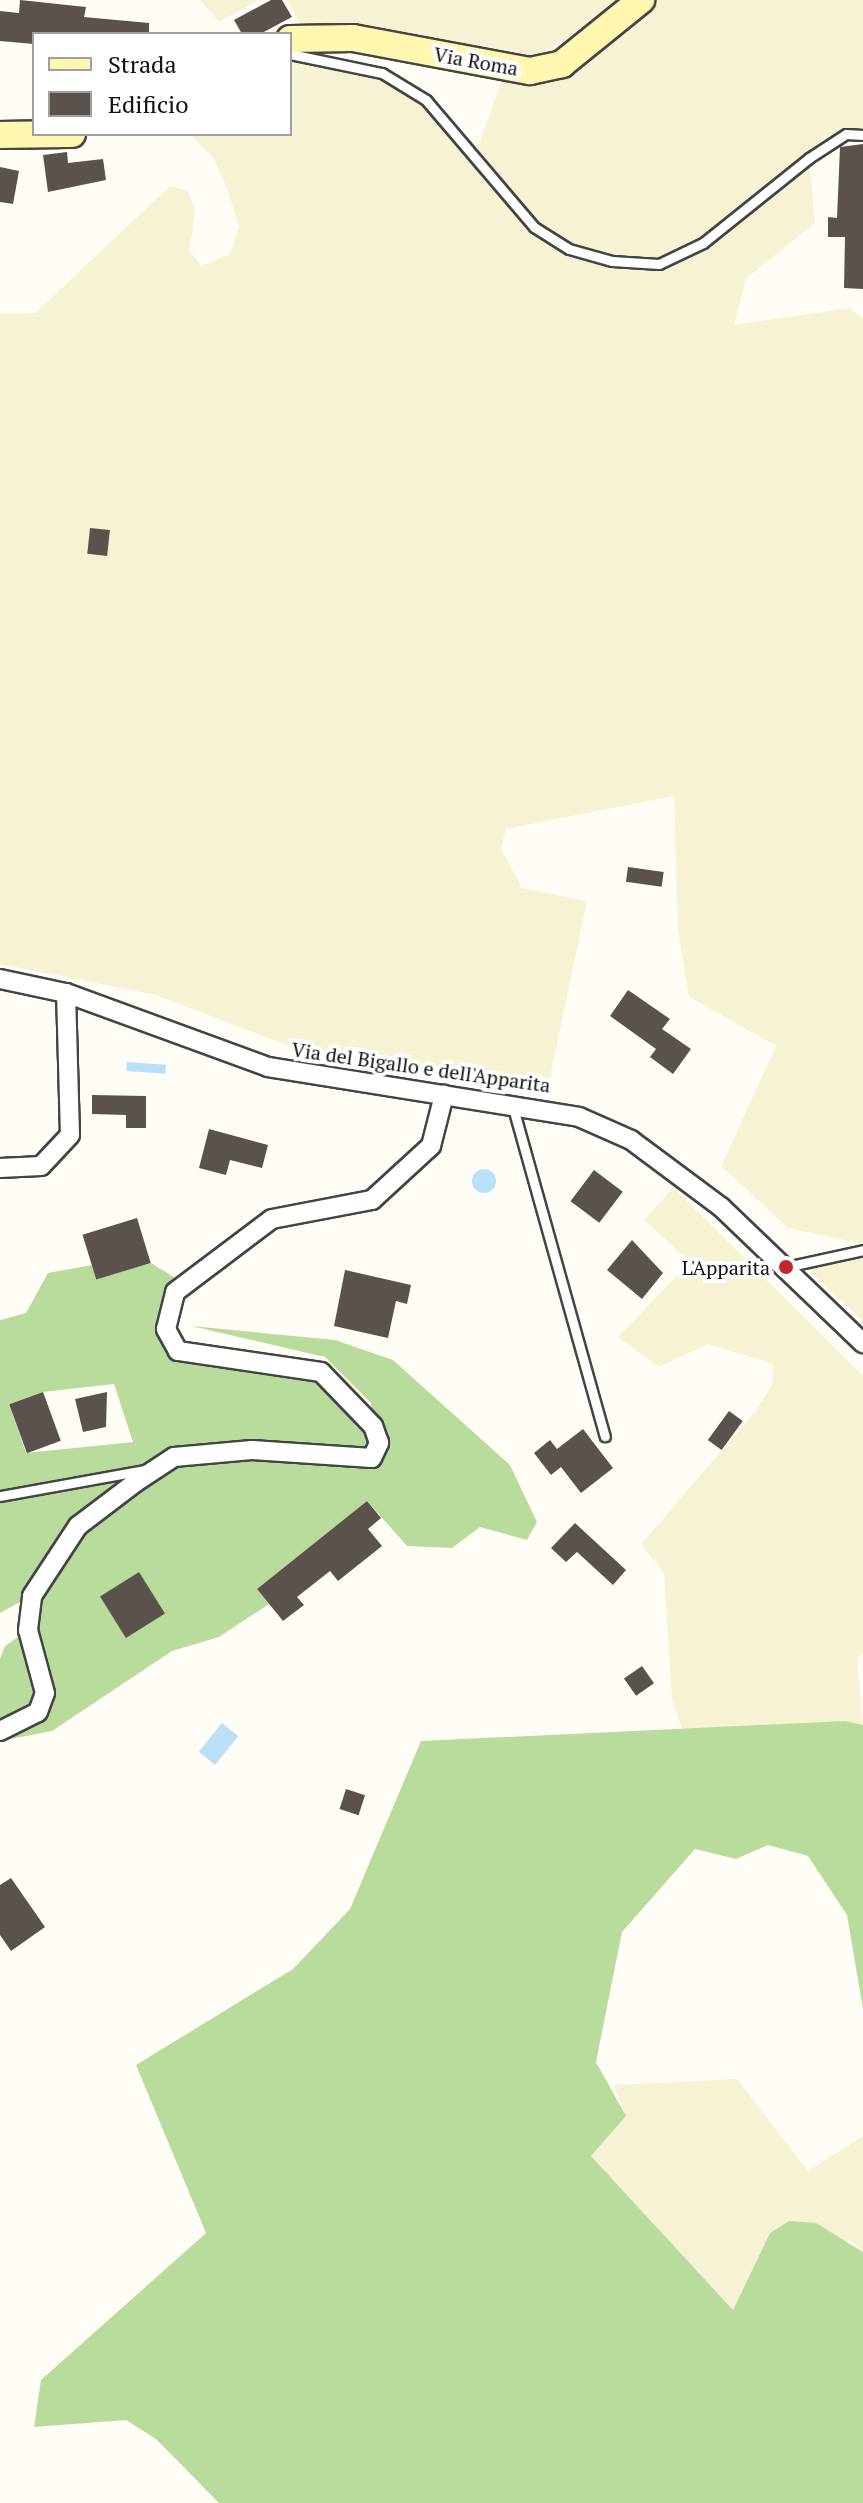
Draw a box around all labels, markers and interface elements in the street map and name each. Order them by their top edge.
legend [32,32,292,136]
street label: Via Roma [432,42,520,80]
text: Strada [108,48,177,80]
text: Edificio [108,88,189,120]
street label: Via del Bigallo e dell'Apparita [290,1037,552,1097]
place label: L'Apparita [682,1255,770,1279]
marker: L'Apparita [777,1258,795,1276]

